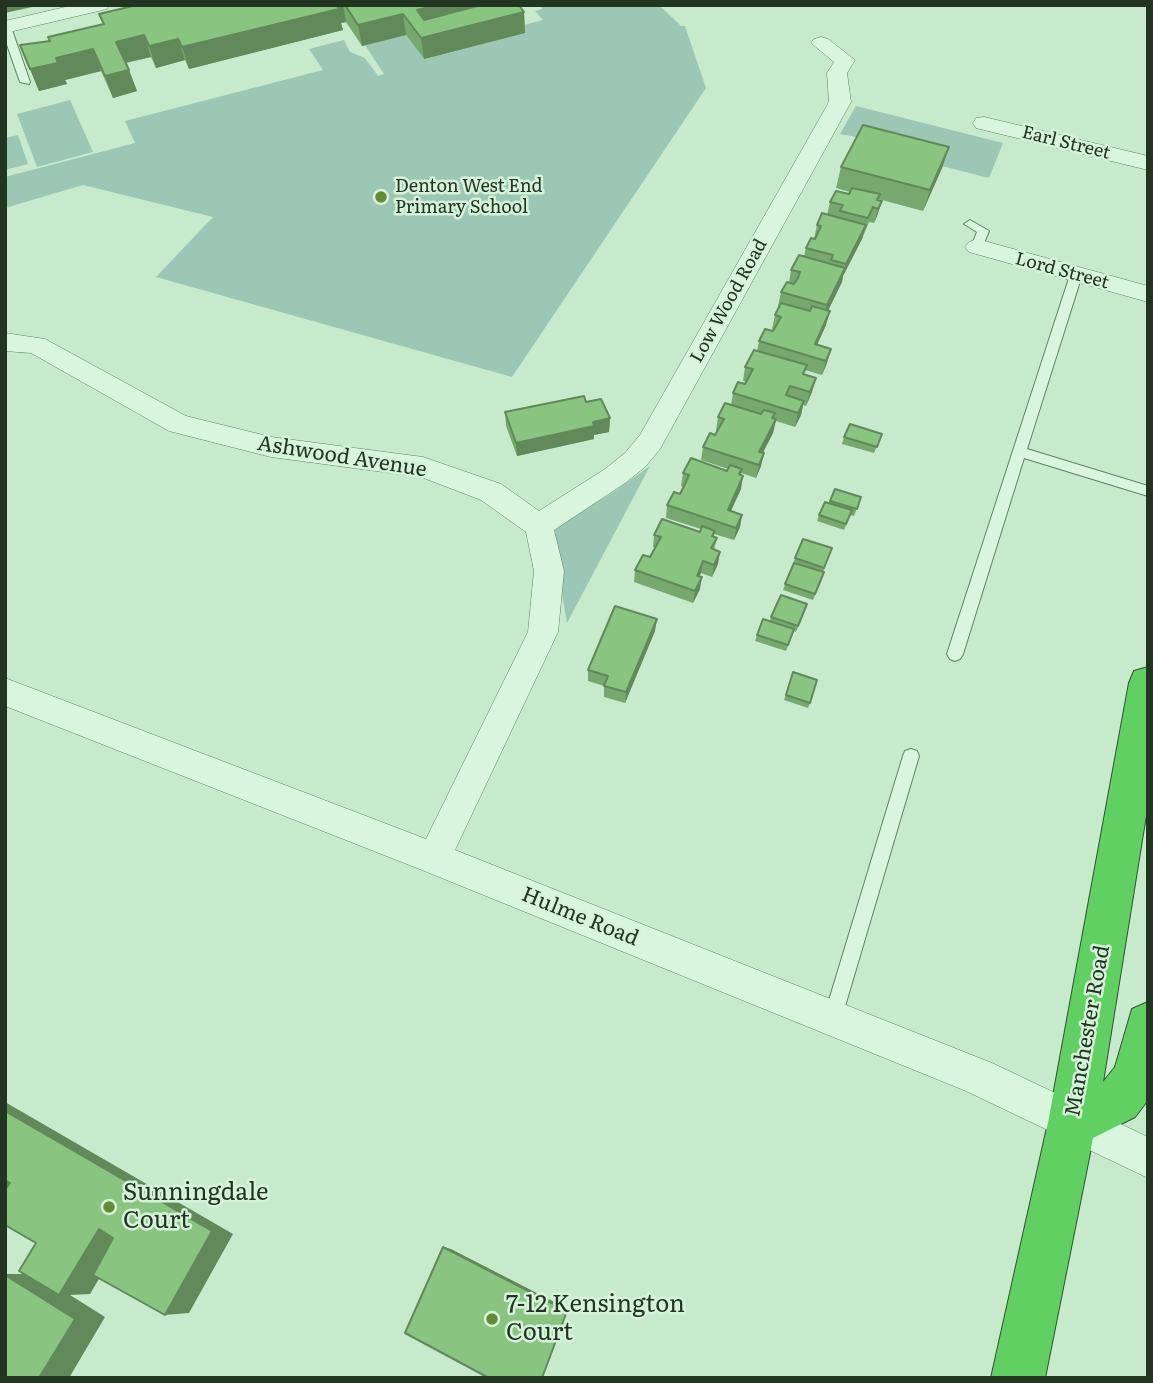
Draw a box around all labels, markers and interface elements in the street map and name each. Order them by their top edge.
street label: Earl Street [1020,122,1112,164]
place label: Denton West End Primary School [395,176,543,218]
marker: Denton West End Primary School [373,189,389,205]
street label: Low Wood Road [686,235,772,367]
street label: Lord Street [1013,248,1111,294]
street label: Ashwood Avenue [255,431,429,483]
street label: Hulme Road [518,882,642,952]
street label: Manchester Road [1061,943,1115,1119]
place label: Sunningdale Court [123,1179,269,1235]
marker: Sunningdale Court [101,1199,117,1215]
place label: 7-12 Kensington Court [506,1291,685,1347]
marker: 7-12 Kensington Court [484,1311,500,1327]

